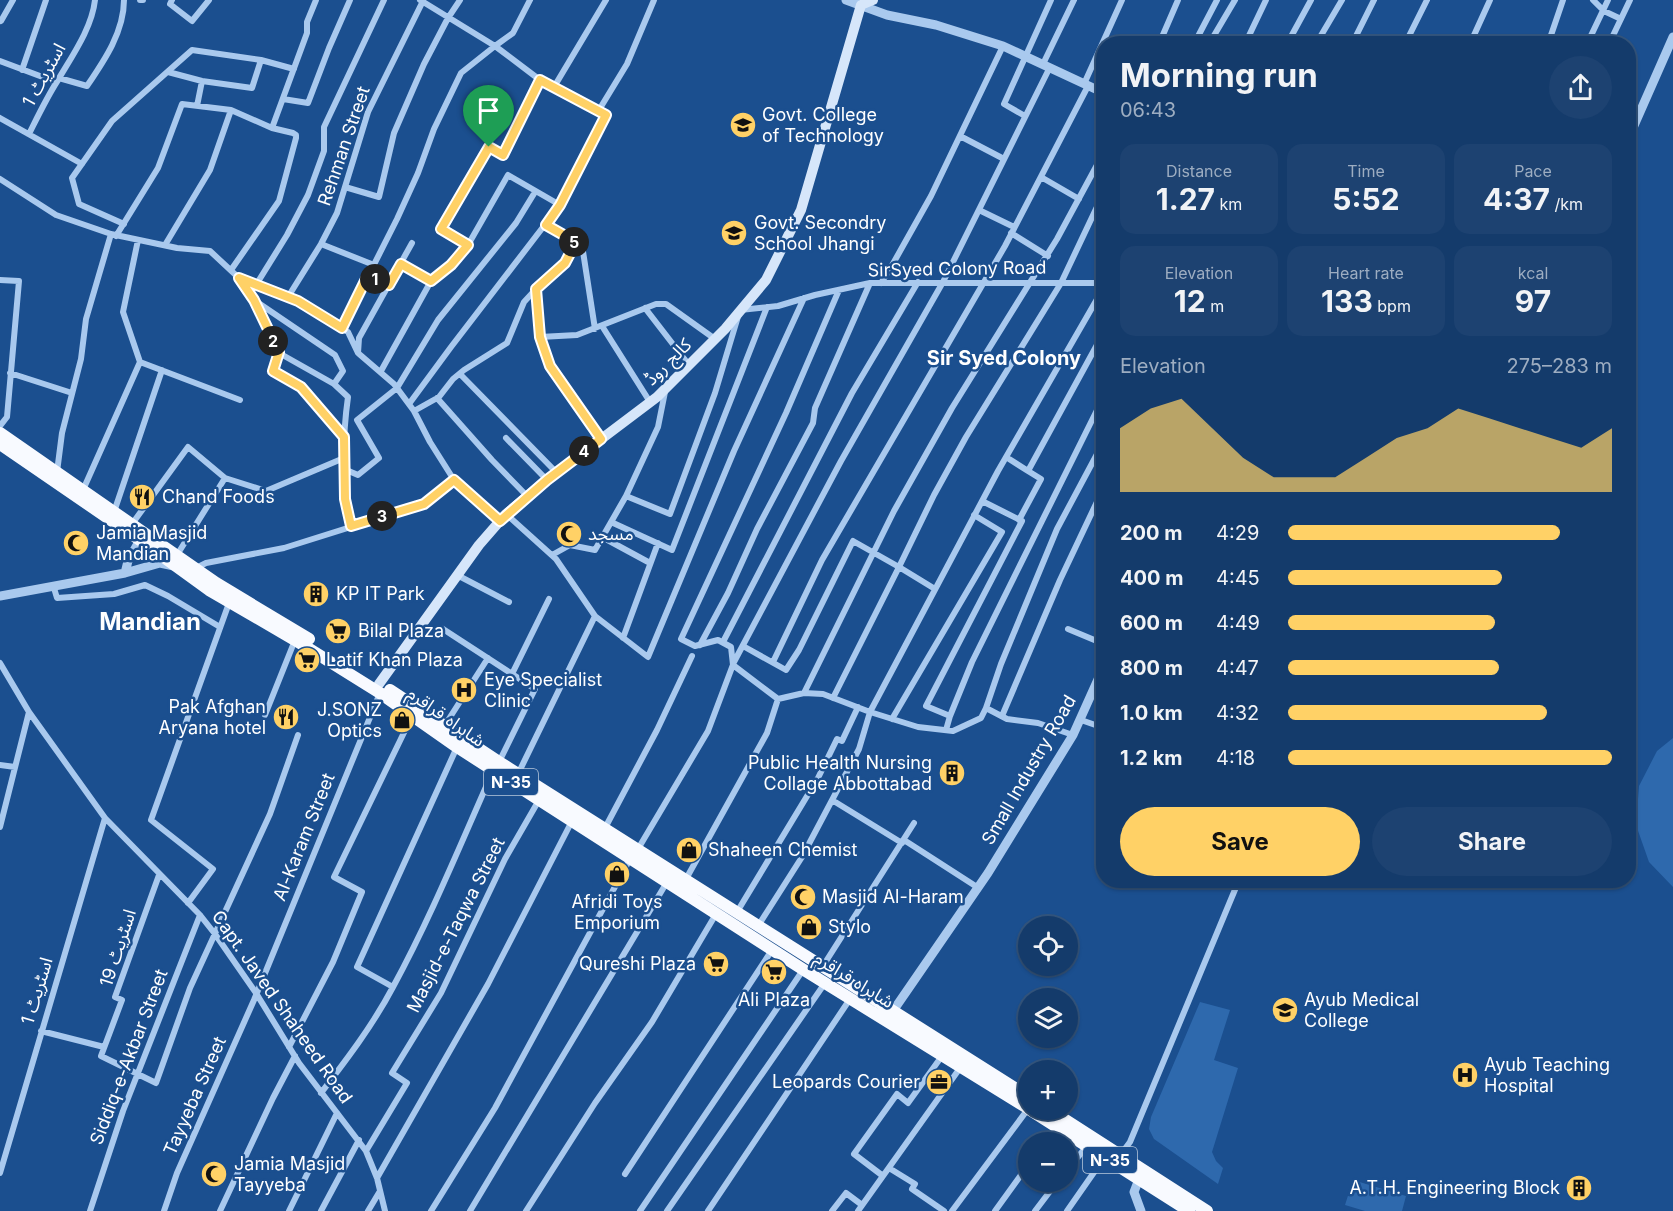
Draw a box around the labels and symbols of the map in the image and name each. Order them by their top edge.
street label: اسٹریٹ 1 [18,39,70,111]
street label: Rehman Street [313,83,374,208]
pin [463,85,514,147]
place label: Govt. College of Technology [762,104,884,146]
school or university icon: Govt. College of Technology [728,110,758,140]
place label: Govt. Secondry School Jhangi [754,212,886,254]
school or university icon: Govt. Secondry School Jhangi [719,218,749,248]
pin: 5 [559,227,589,257]
street label: SirSyed Colony Road [868,256,1046,281]
pin: 1 [360,264,390,294]
pin: 2 [258,326,288,356]
street label: کالج روڈ [640,334,698,391]
district label: Sir Syed Colony [927,346,1081,370]
pin: 4 [569,436,599,466]
restaurant icon: Chand Foods [127,482,157,512]
place label: Chand Foods [162,486,275,507]
pin: 3 [367,501,397,531]
mosque icon: مسجد [554,519,584,549]
place label: Jamia Masjid Mandian [96,522,207,564]
place label: مسجد [588,523,634,544]
mosque icon: Jamia Masjid Mandian [61,528,91,558]
building icon: KP IT Park [301,579,331,609]
place label: KP IT Park [336,583,425,604]
district label: Mandian [99,607,201,636]
supermarket icon: Bilal Plaza [323,616,353,646]
place label: Bilal Plaza [358,620,444,641]
supermarket icon: Latif Khan Plaza [292,645,322,675]
place label: Latif Khan Plaza [326,649,463,670]
place label: Eye Specialist Clinic [484,669,602,711]
hospital icon: Eye Specialist Clinic [449,675,479,705]
street label: شاہراہ قراقرم [401,682,489,754]
street label: Small Industry Road [977,691,1080,848]
place label: Pak Afghan Aryana hotel [159,696,266,738]
place label: J.SONZ Optics [317,699,382,741]
restaurant icon: Pak Afghan Aryana hotel [271,702,301,732]
shop icon: J.SONZ Optics [387,705,417,735]
place label: Public Health Nursing Collage Abbottabad [748,752,932,794]
building icon: Public Health Nursing Collage Abbottabad [937,758,967,788]
road number: N-35 [484,769,538,795]
street label: Al-Karam Street [268,770,339,904]
street label: Masjid-e-Taqwa Street [402,834,509,1016]
shop icon: Shaheen Chemist [674,835,704,865]
place label: Shaheen Chemist [708,839,858,860]
shop icon: Afridi Toys Emporium [602,859,632,889]
mosque icon: Masjid Al-Haram [788,882,818,912]
place label: Masjid Al-Haram [822,886,964,907]
place label: Afridi Toys Emporium [571,891,663,933]
street label: اسٹریٹ 19 [95,906,141,990]
street label: Capt. Javed Shaheed Road [208,906,357,1107]
shop icon: Stylo [794,912,824,942]
place label: Stylo [828,916,871,937]
street label: شاہراہ قراقرم [809,947,898,1016]
supermarket icon: Qureshi Plaza [701,949,731,979]
place label: Qureshi Plaza [579,953,696,974]
street label: اسٹریٹ 1 [16,955,58,1027]
supermarket icon: Ali Plaza [759,957,789,987]
street label: Siddiq-e-Akbar Street [85,966,172,1147]
place label: Ali Plaza [738,989,810,1010]
place label: Ayub Medical College [1304,989,1419,1031]
school or university icon: Ayub Medical College [1270,995,1300,1025]
street label: Tayyeba Street [159,1033,230,1158]
place label: Ayub Teaching Hospital [1484,1054,1610,1096]
hospital icon: Ayub Teaching Hospital [1450,1060,1480,1090]
office icon: Leopards Courier [924,1067,954,1097]
place label: Leopards Courier [772,1071,920,1092]
road number: N-35 [1083,1147,1137,1173]
place label: Jamia Masjid Tayyeba [234,1153,345,1195]
mosque icon: Jamia Masjid Tayyeba [199,1159,229,1189]
building icon: A.T.H. Engineering Block [1564,1173,1594,1203]
place label: A.T.H. Engineering Block [1349,1177,1560,1198]

